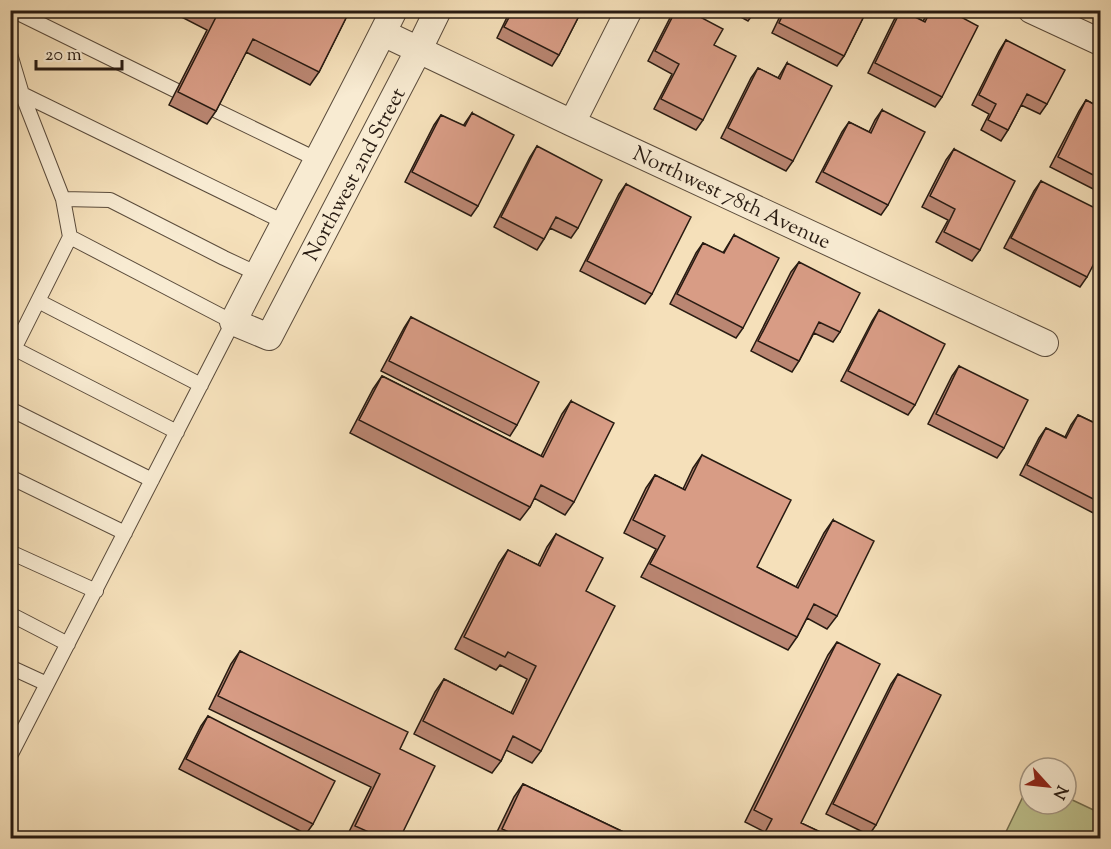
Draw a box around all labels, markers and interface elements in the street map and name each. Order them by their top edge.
scale bar [36,33,122,71]
text: 20 m [45,43,82,69]
street label: Northwest 2nd Street [297,83,414,267]
street label: Northwest 78th Avenue [627,140,835,258]
north arrow [1018,756,1078,816]
text: N [1046,781,1072,803]

